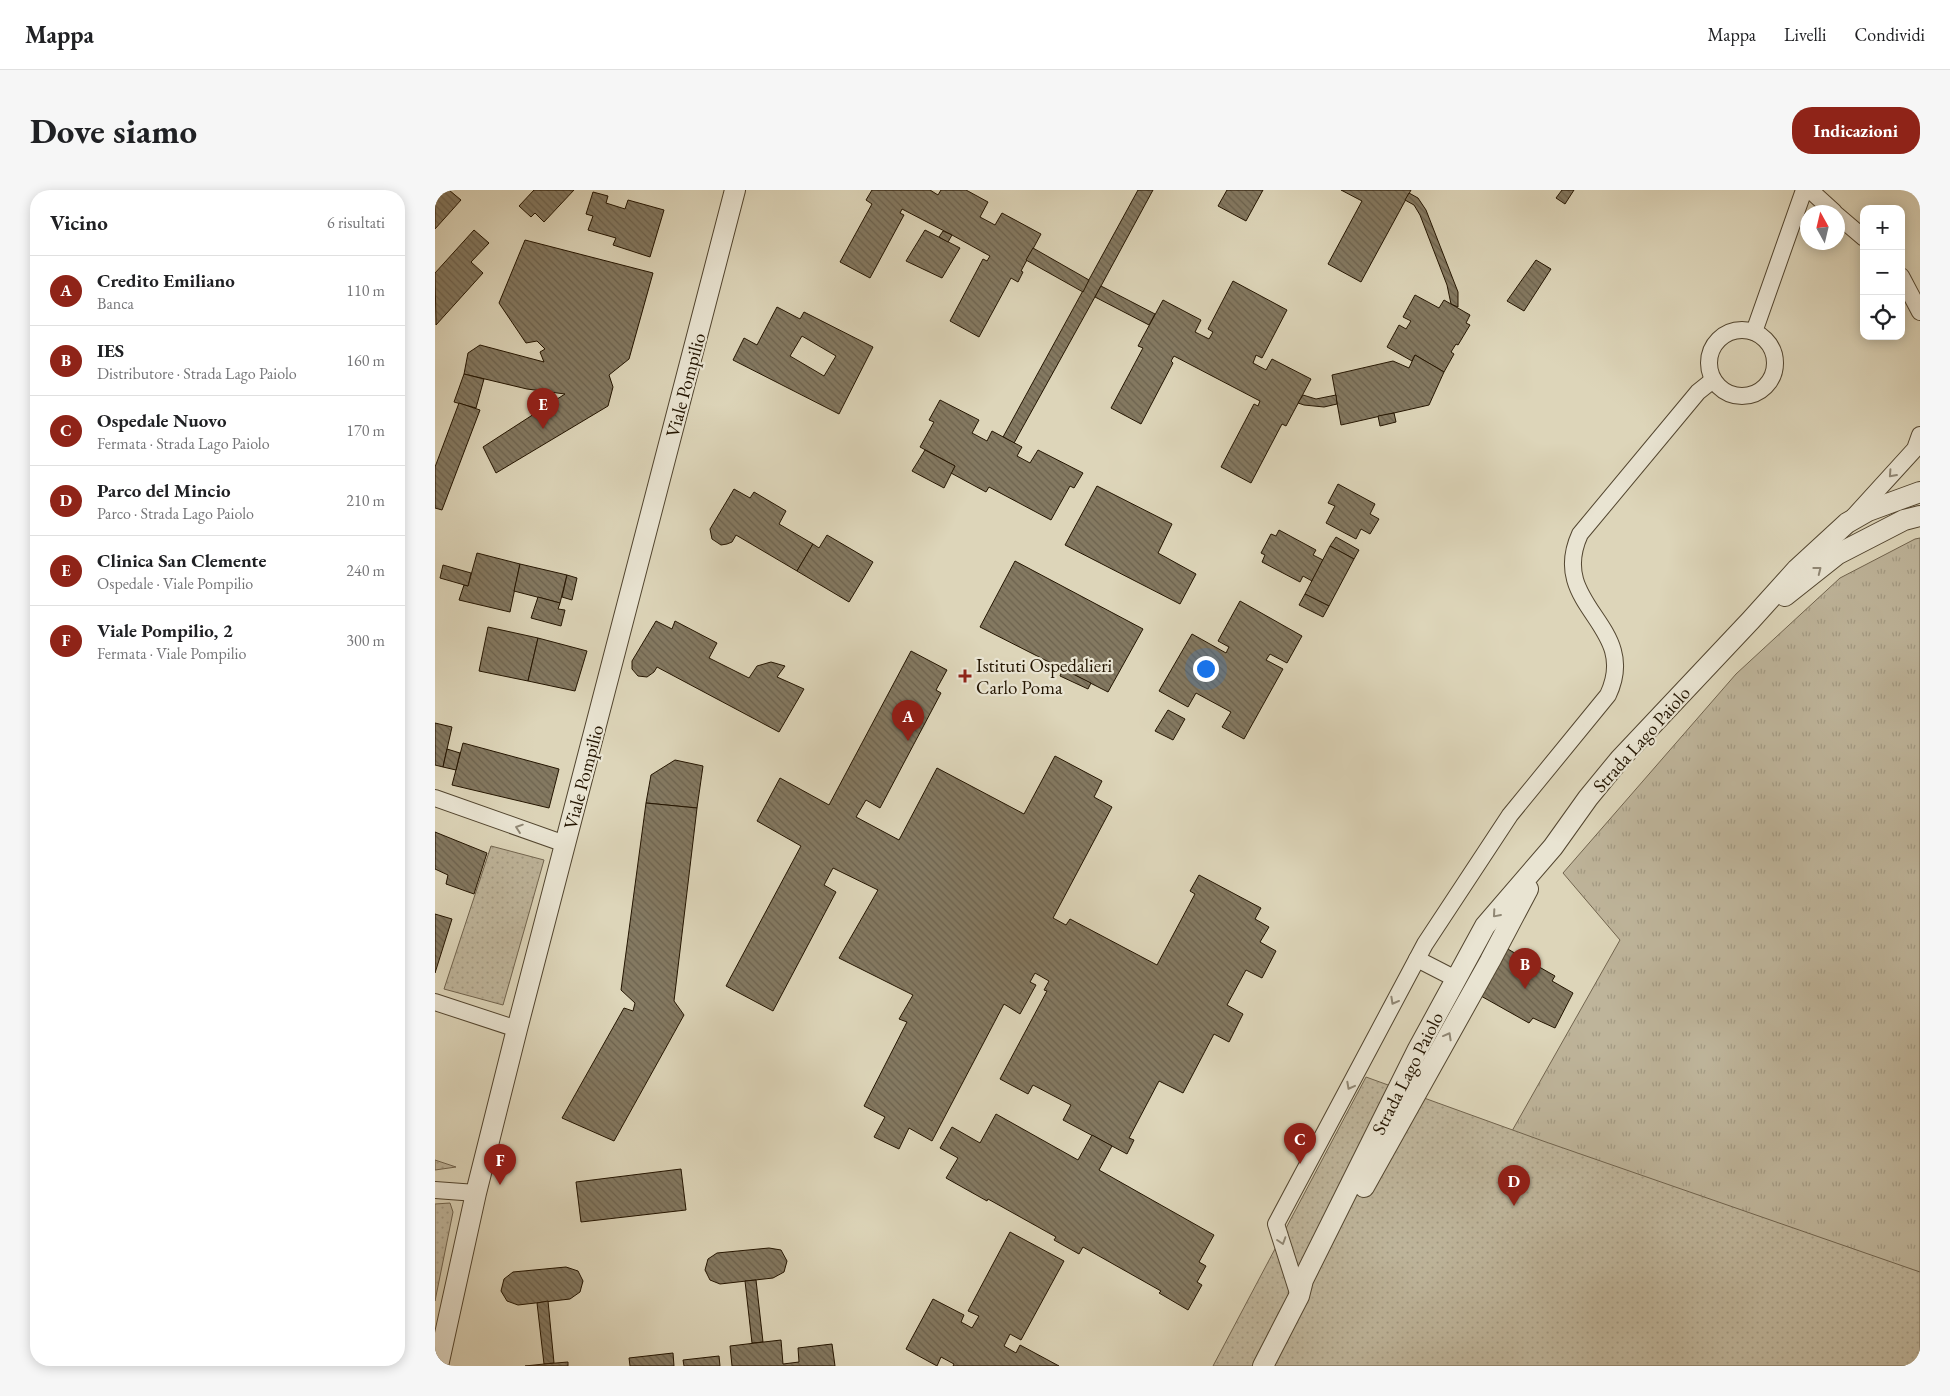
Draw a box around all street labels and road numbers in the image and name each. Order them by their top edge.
street label: Viale Pompilio [660,330,711,440]
street label: Strada Lago Paiolo [1587,681,1696,798]
street label: Viale Pompilio [558,722,609,832]
street label: Strada Lago Paiolo [1366,1008,1449,1139]

